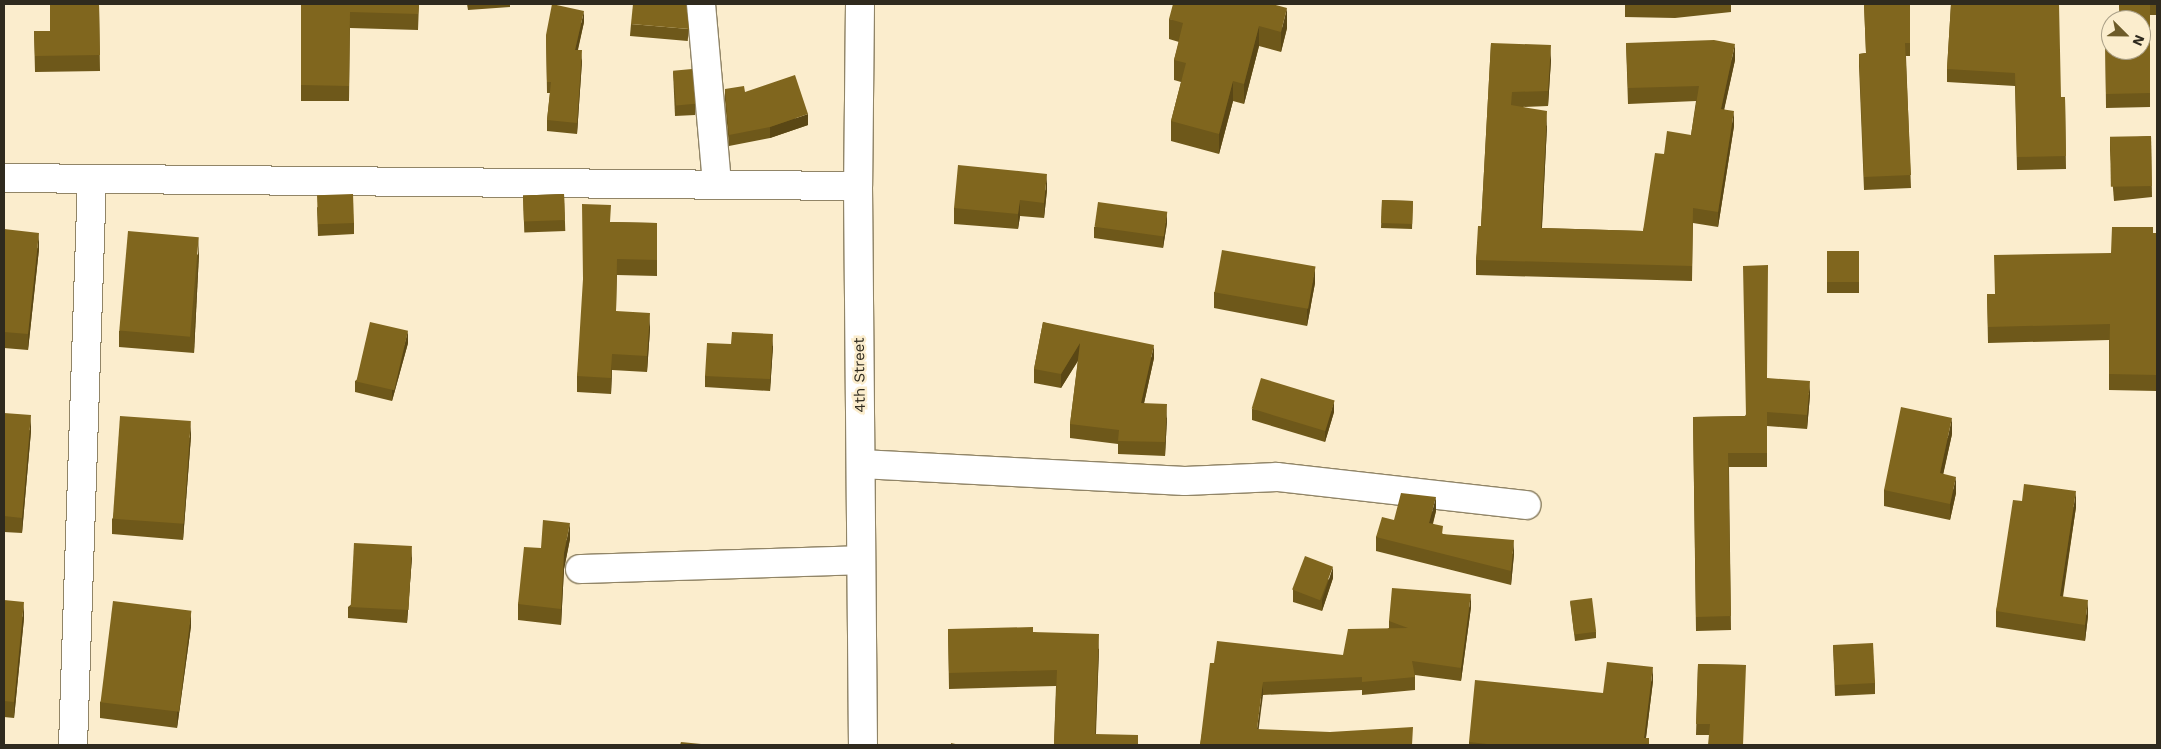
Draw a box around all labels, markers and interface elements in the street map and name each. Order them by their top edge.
north arrow [2101,10,2151,60]
text: N [2129,33,2148,48]
street label: 4th Street [850,337,870,413]

